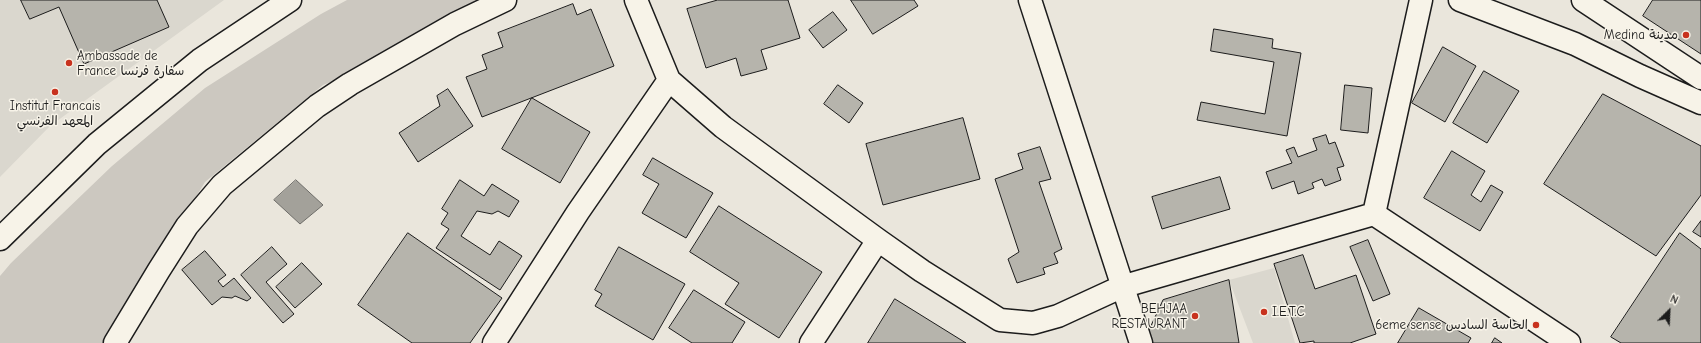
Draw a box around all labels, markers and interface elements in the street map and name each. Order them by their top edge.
place label: Medina مدينة [1604,27,1678,43]
marker: Medina مدينة [1681,30,1691,40]
place label: Ambassade de France سفارة فرنسا [77,48,184,79]
marker: Ambassade de France سفارة فرنسا [64,58,74,68]
marker: Institut Francais المعهد الفرنسي [50,87,60,97]
place label: Institut Francais المعهد الفرنسي [10,98,100,129]
north arrow [1649,291,1689,331]
text: N [1668,292,1680,307]
place label: BEHJAA RESTAURANT [1111,301,1187,332]
place label: I.E.T.C [1272,304,1304,320]
marker: I.E.T.C [1259,307,1269,317]
marker: BEHJAA RESTAURANT [1190,311,1200,321]
place label: 6eme sense الحاسة السادس [1375,317,1528,333]
marker: 6eme sense الحاسة السادس [1531,320,1541,330]

